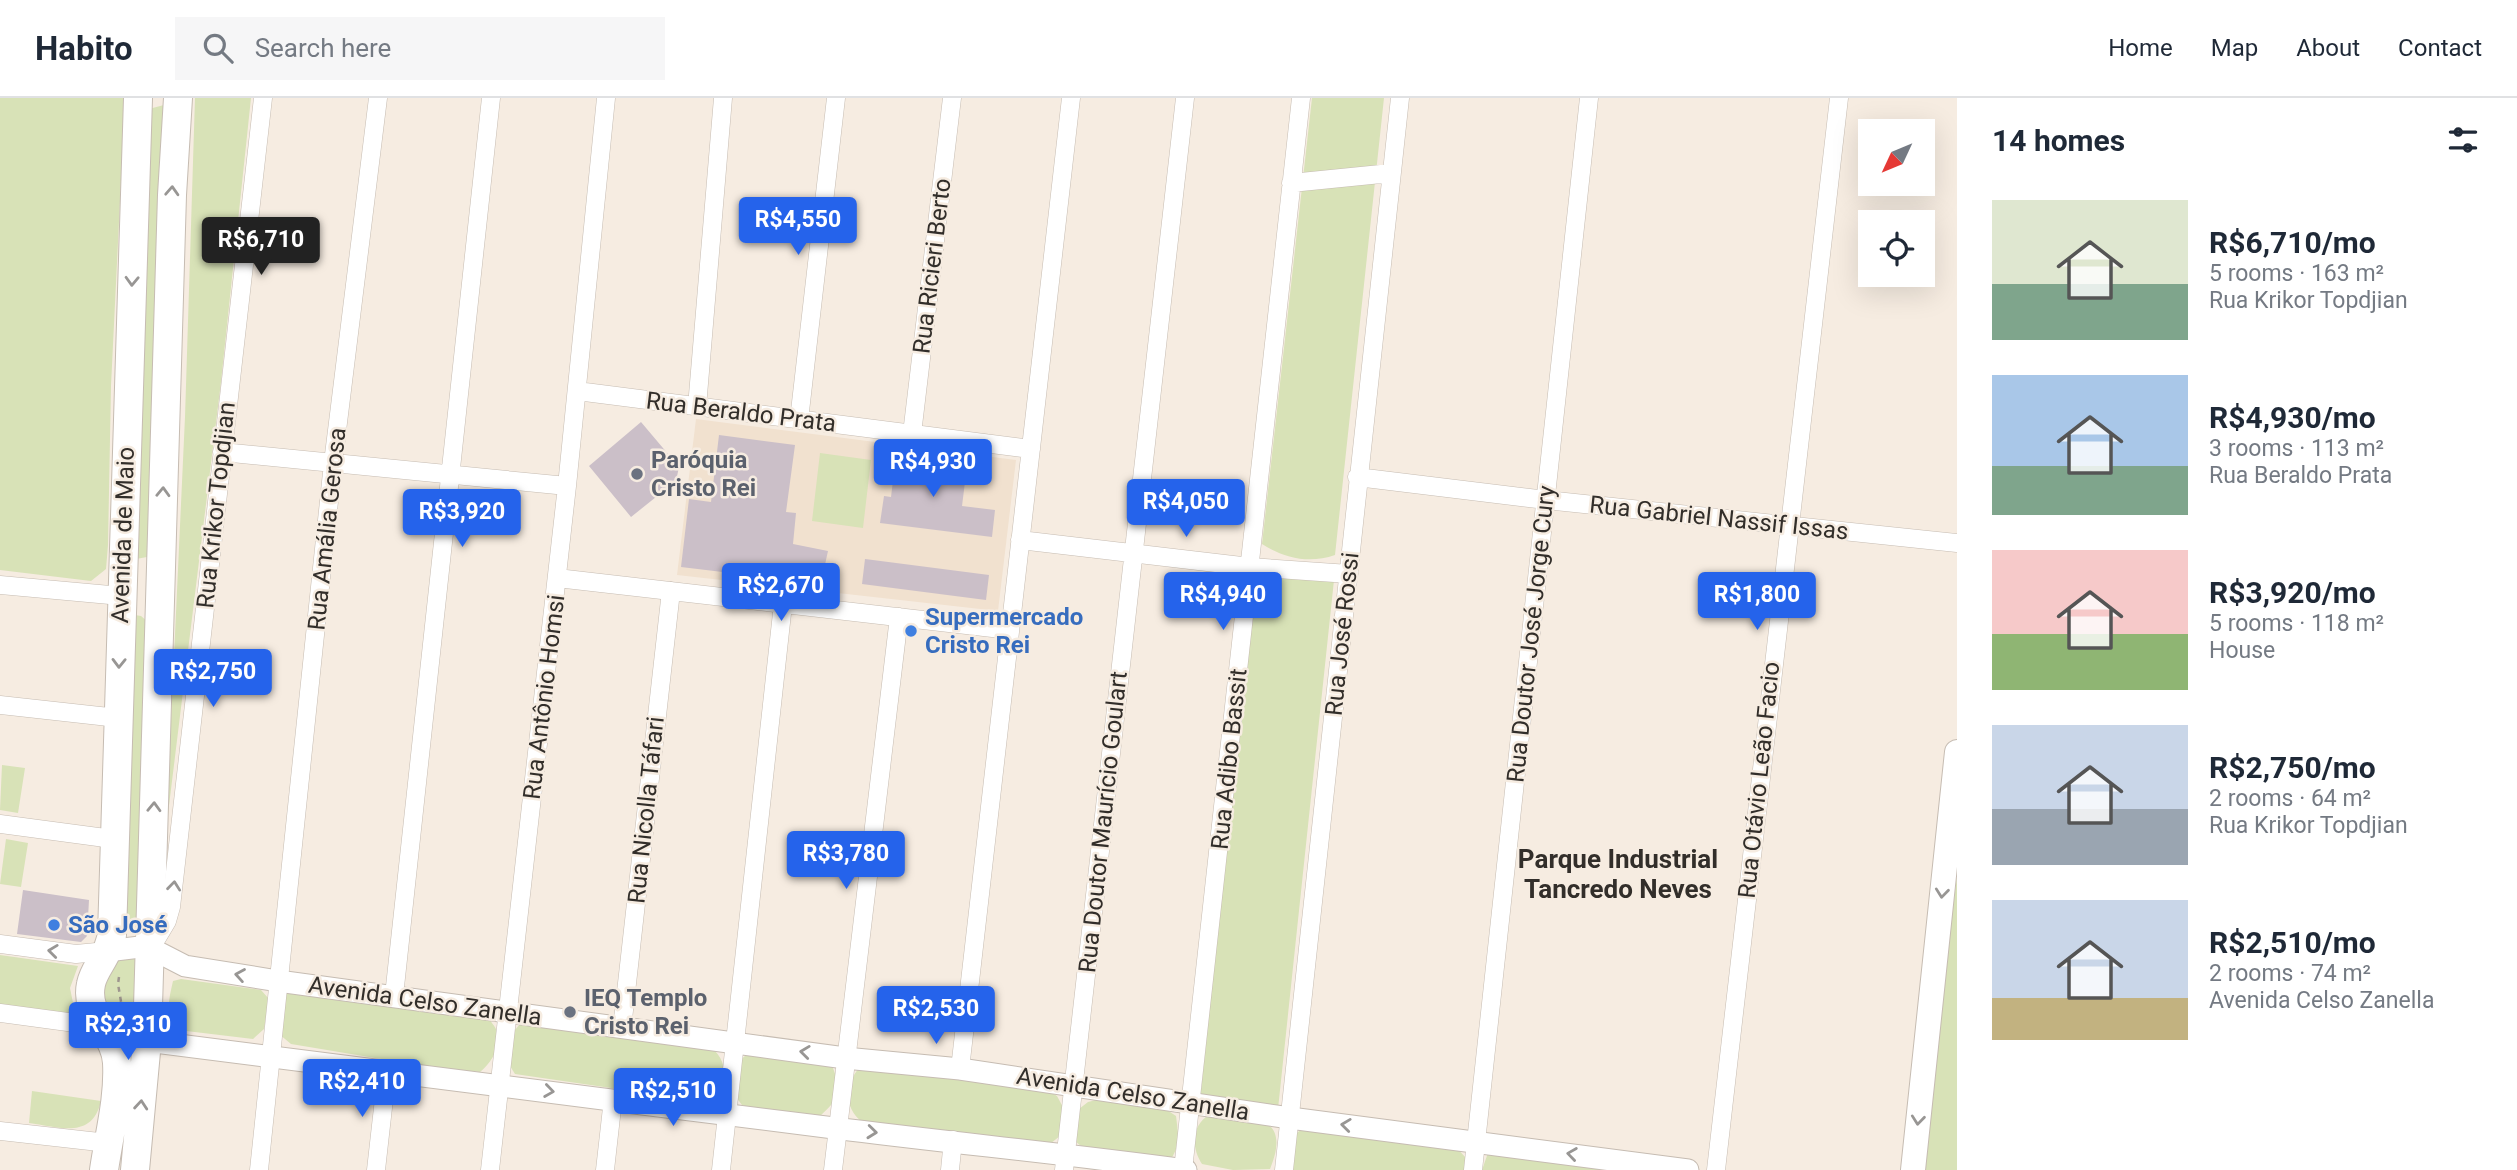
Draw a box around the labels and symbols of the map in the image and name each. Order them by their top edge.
north arrow [1858,119,1936,196]
street label: Rua Ricieri Berto [907,177,957,355]
one-way arrow [165,185,180,196]
pin: R$4,550 [733,198,863,257]
pin: R$6,710 [196,218,326,277]
one-way arrow [124,276,139,287]
street label: Rua Beraldo Prata [644,386,838,438]
street label: Rua Krikor Topdjian [191,400,241,610]
street label: Rua Amália Gerosa [302,426,352,632]
pin: R$4,930 [868,440,998,499]
street label: Avenida de Maio [106,446,140,624]
place label: Paróquia Cristo Rei [651,446,756,502]
marker: Paróquia Cristo Rei [629,466,645,482]
pin: R$4,050 [1121,480,1251,539]
street label: Rua Doutor José Jorge Cury [1501,483,1561,784]
one-way arrow [155,486,171,497]
pin: R$3,920 [397,490,527,549]
street label: Rua Gabriel Nassif Issas [1588,490,1850,546]
street label: Rua José Rossi [1319,551,1365,717]
pin: R$2,670 [716,564,846,623]
pin: R$4,940 [1158,573,1288,632]
pin: R$1,800 [1692,573,1822,632]
street label: Rua Antônio Homsi [518,593,570,801]
place label: Supermercado Cristo Rei [925,603,1083,659]
marker: Supermercado Cristo Rei [903,623,919,639]
pin: R$2,750 [148,650,278,709]
one-way arrow [111,659,127,669]
street label: Rua Otávio Leão Facio [1733,660,1785,900]
street label: Rua Adibo Bassit [1206,667,1252,851]
street label: Rua Doutor Maurício Goulart [1073,670,1133,974]
street label: Rua Nicolla Táfari [622,715,670,905]
one-way arrow [147,801,162,812]
pin: R$3,780 [781,832,911,891]
district label: Parque Industrial Tancredo Neves [1518,844,1718,904]
one-way arrow [166,880,181,891]
one-way arrow [1935,888,1950,899]
place label: São José [68,911,167,939]
marker: São José [46,917,62,933]
one-way arrow [48,944,59,959]
one-way arrow [234,968,246,983]
street label: Avenida Celso Zanella [307,971,543,1031]
place label: IEQ Templo Cristo Rei [584,984,707,1040]
pin: R$2,530 [871,986,1001,1046]
pin: R$2,310 [63,1002,193,1062]
marker: IEQ Templo Cristo Rei [562,1004,578,1020]
one-way arrow [799,1045,811,1060]
pin: R$2,410 [297,1060,427,1119]
street label: Avenida Celso Zanella [1015,1062,1251,1126]
pin: R$2,510 [608,1068,738,1128]
one-way arrow [543,1083,555,1098]
one-way arrow [133,1100,148,1111]
one-way arrow [1911,1114,1926,1126]
one-way arrow [1340,1117,1352,1132]
one-way arrow [867,1124,878,1139]
one-way arrow [1566,1147,1578,1162]

